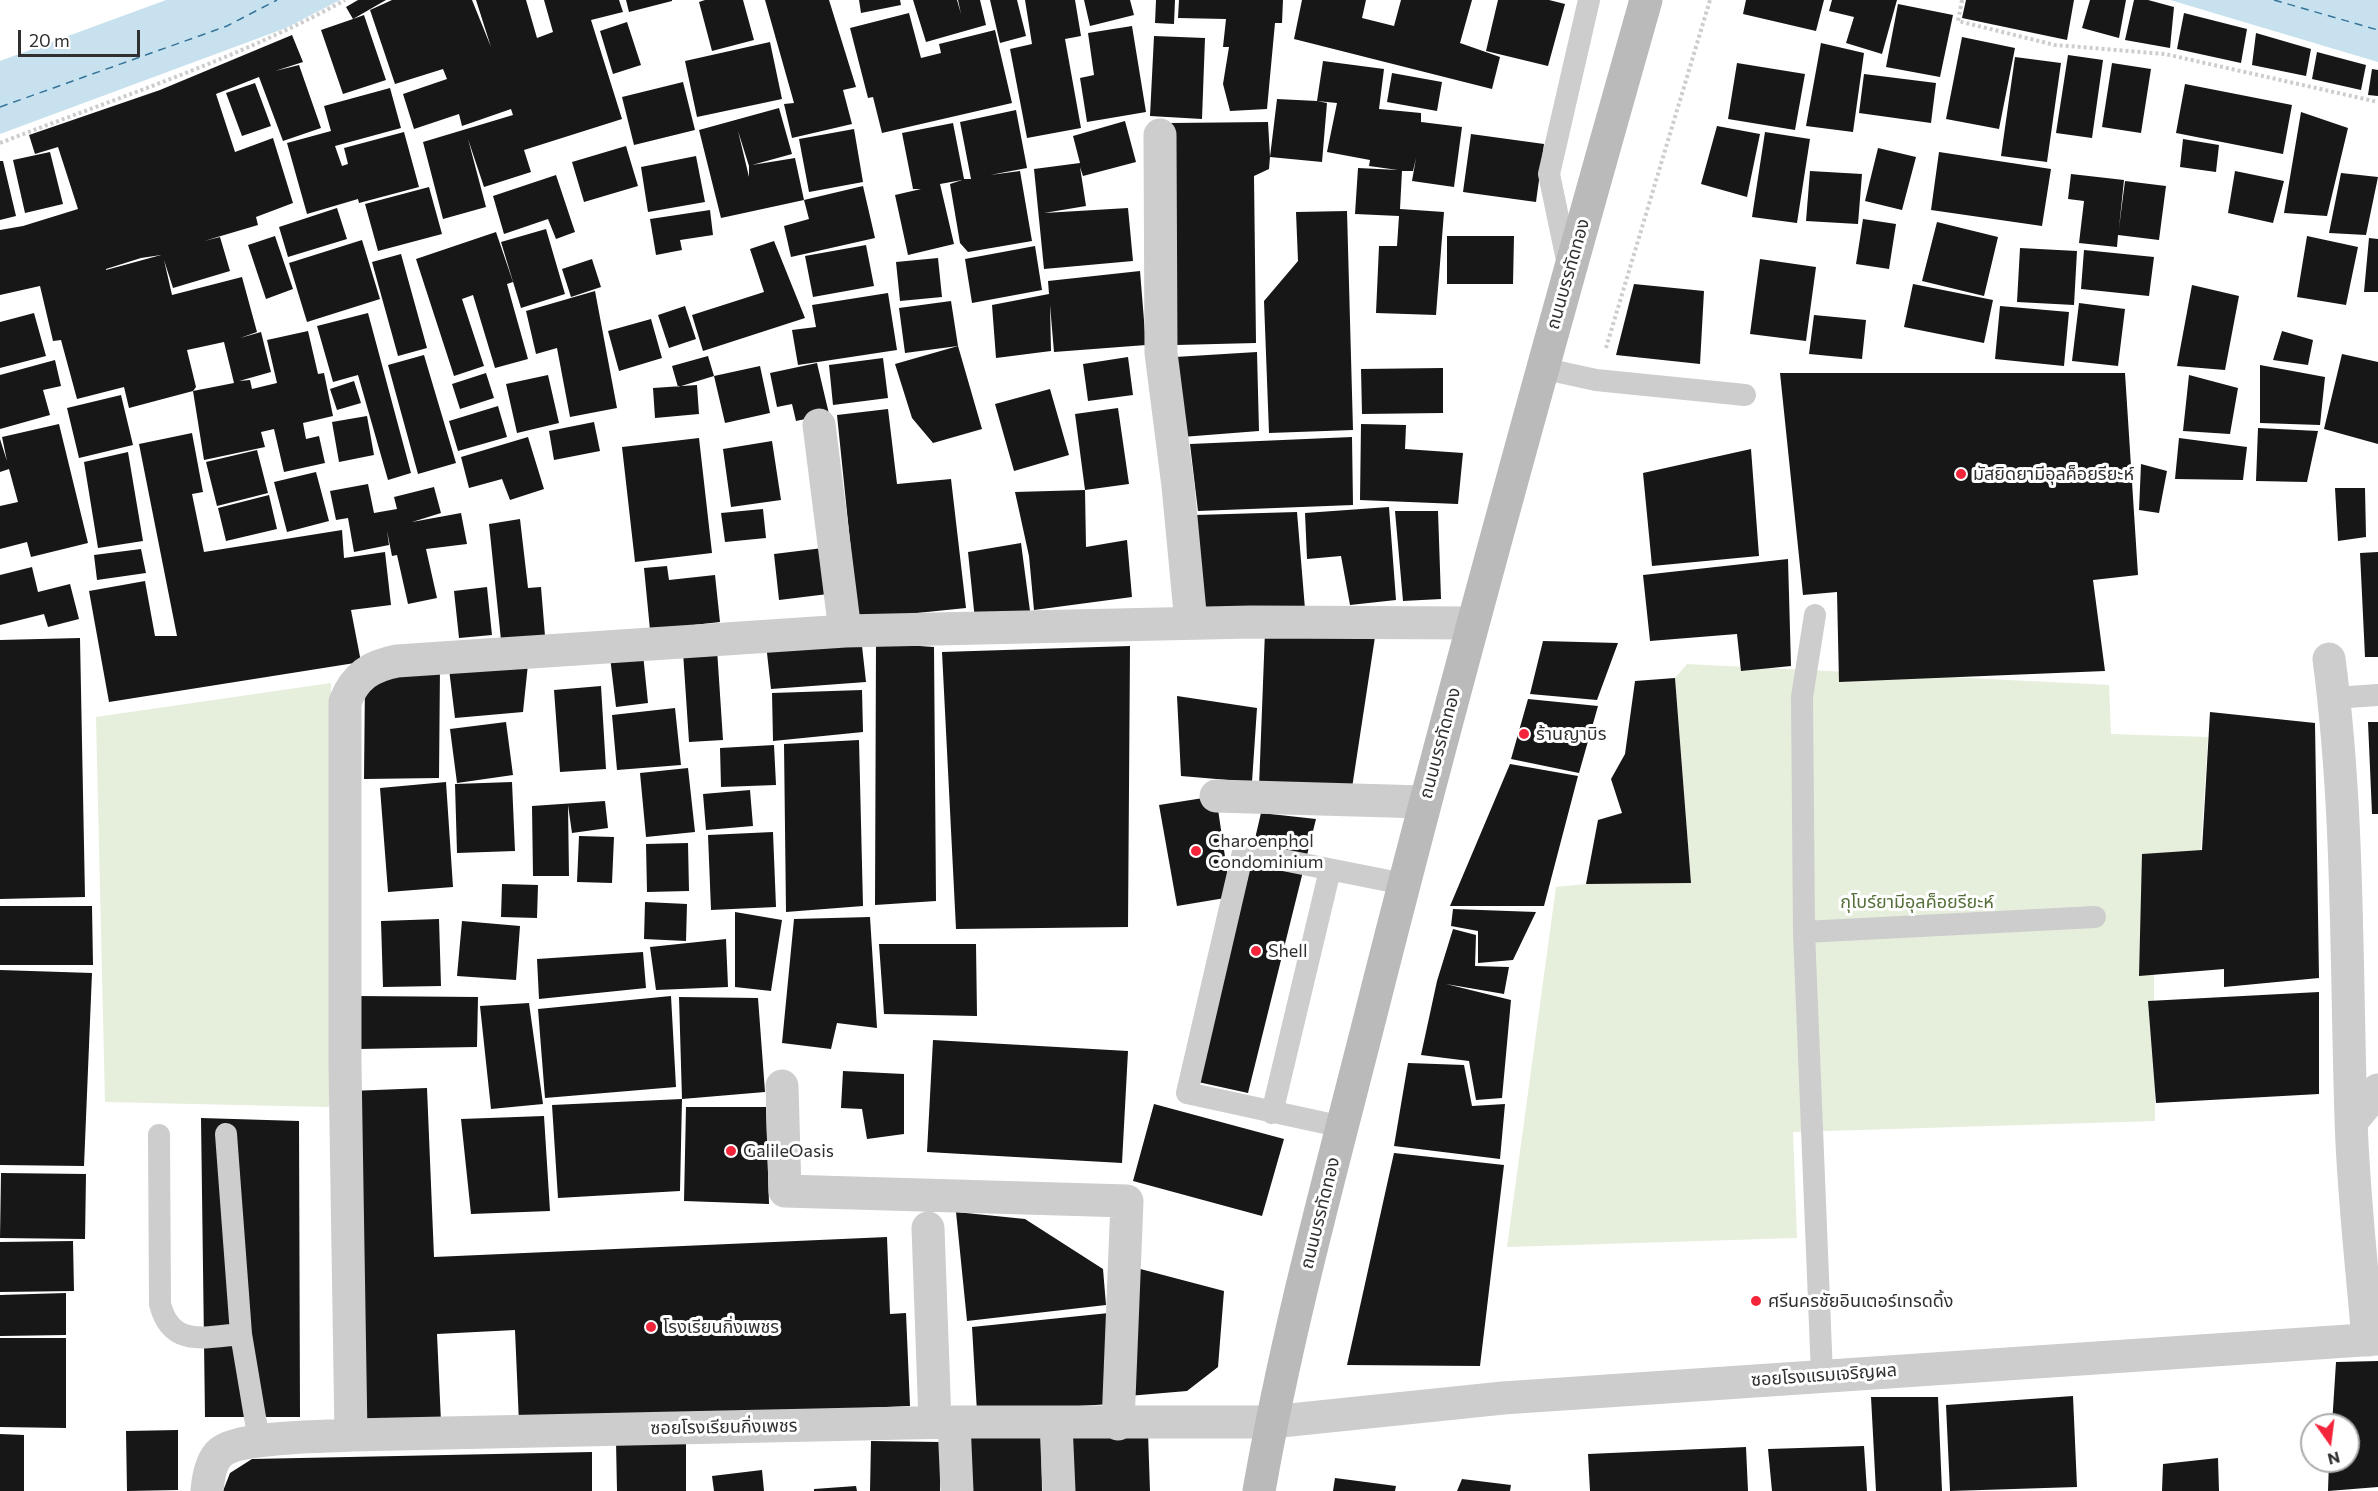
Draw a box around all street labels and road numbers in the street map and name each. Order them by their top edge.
street label: ถนนบรรทัดทอง [1542,216,1594,332]
street label: ถนนบรรทัดทอง [1415,685,1465,801]
street label: ถนนบรรทัดทอง [1296,1155,1344,1271]
street label: ซอยโรงแรมเจริญผล [1750,1359,1898,1391]
street label: ซอยโรงเรียนกิ่งเพชร [650,1415,798,1439]

